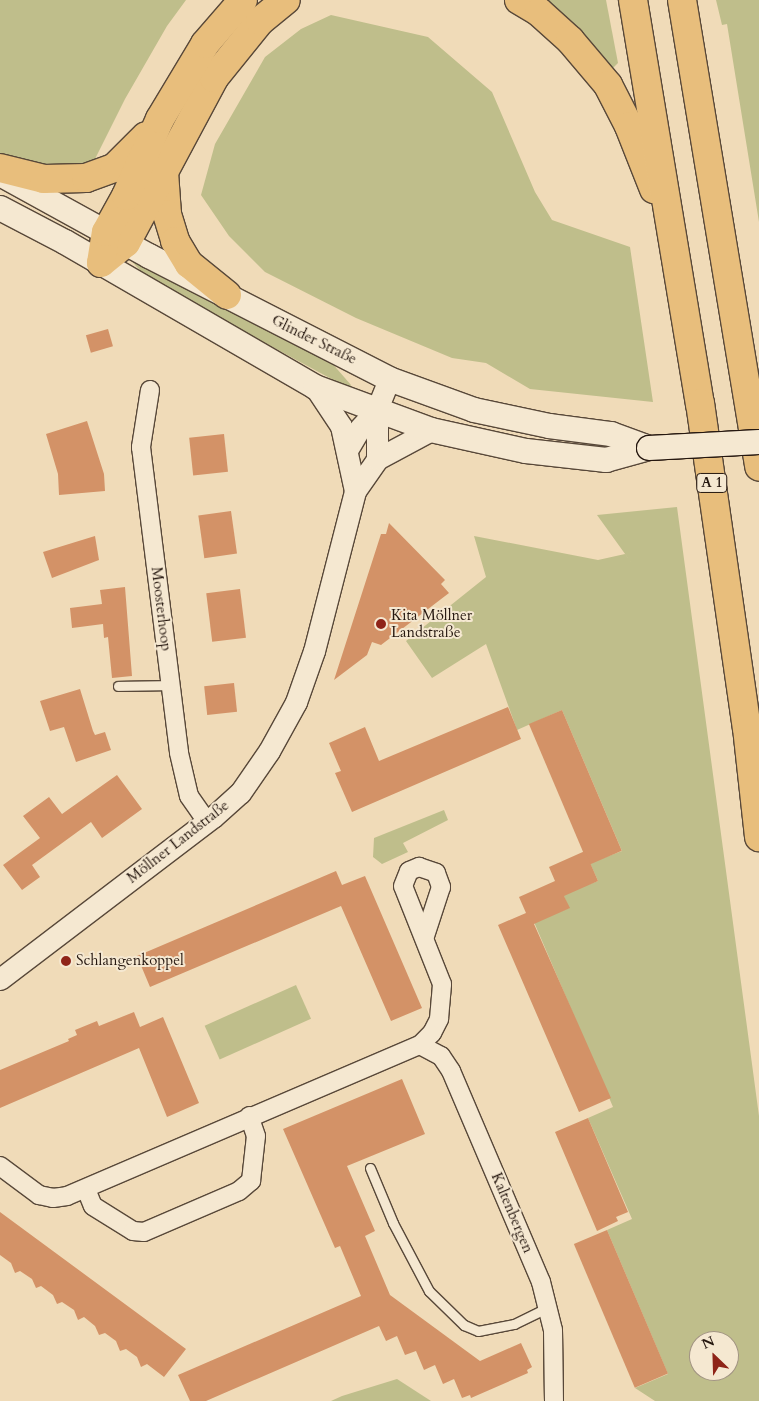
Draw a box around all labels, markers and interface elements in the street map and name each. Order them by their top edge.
street label: Glinder Straße [268,312,360,368]
road number: A 1 [696,472,728,494]
street label: Moosterhoop [147,566,175,652]
place label: Kita Möllner Landstraße [391,606,472,641]
marker: Kita Möllner Landstraße [375,618,387,630]
street label: Möllner Landstraße [124,797,232,887]
place label: Schlangenkoppel [76,952,184,970]
marker: Schlangenkoppel [60,955,72,967]
street label: Kaltenbergen [487,1170,537,1256]
north arrow [689,1331,739,1381]
text: N [699,1332,718,1354]

